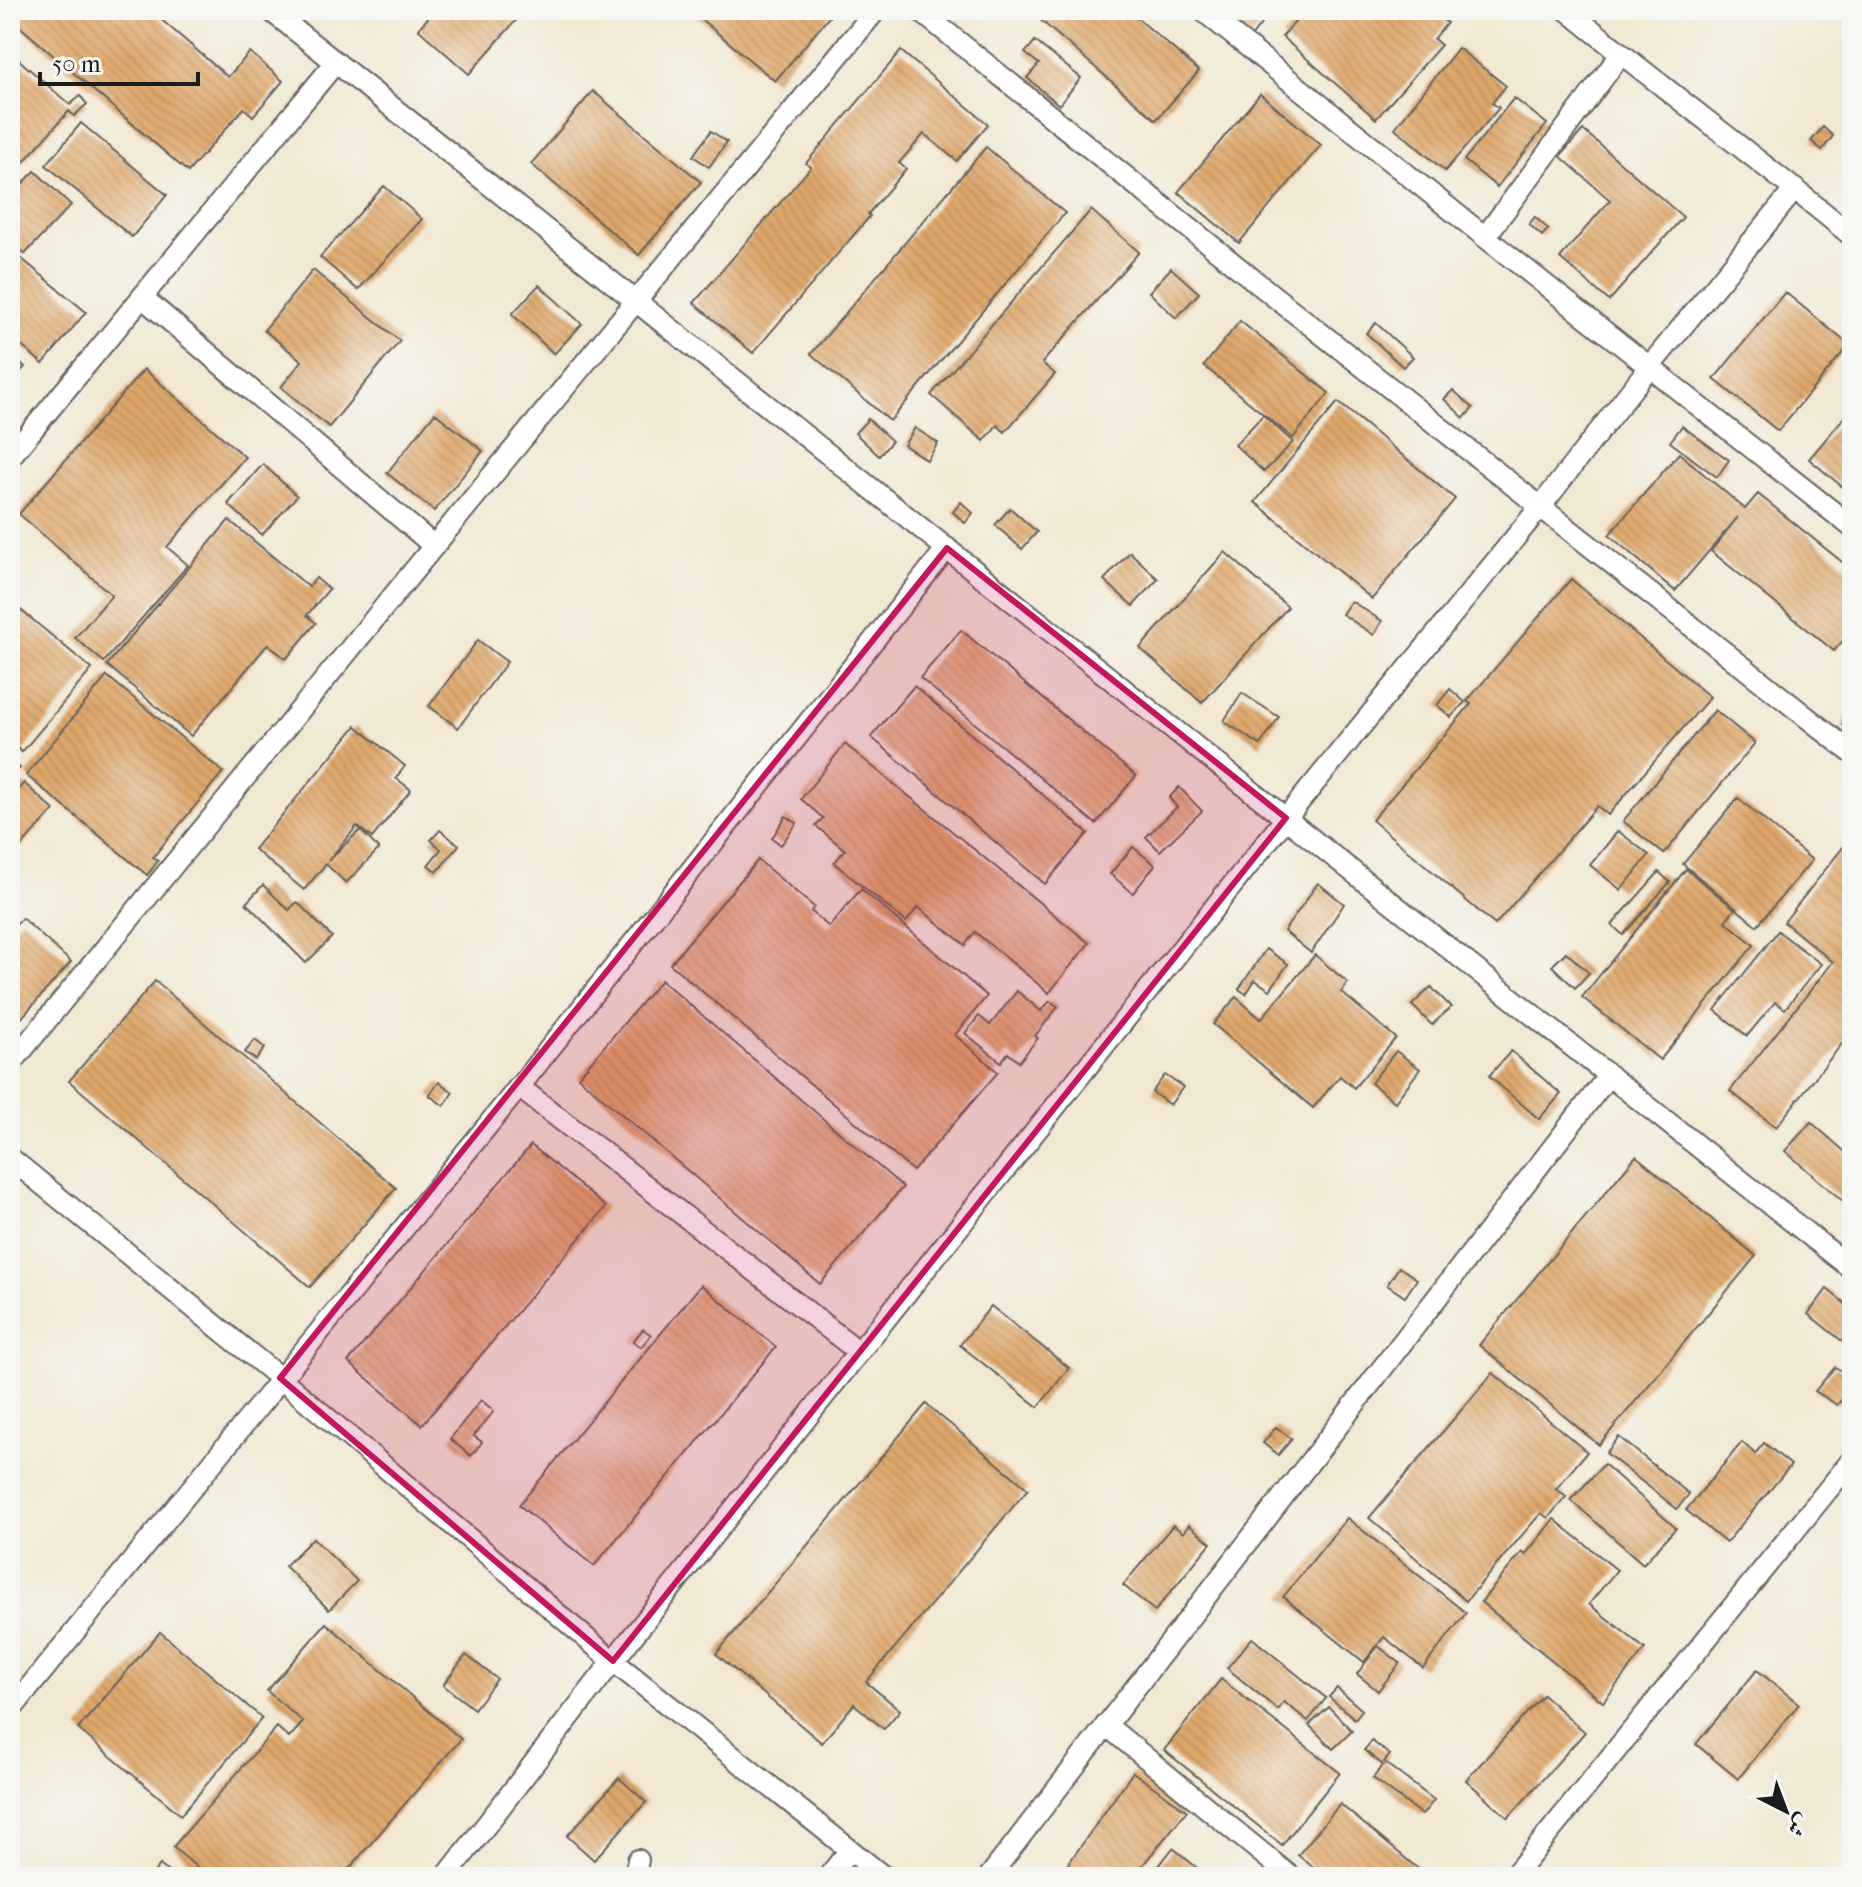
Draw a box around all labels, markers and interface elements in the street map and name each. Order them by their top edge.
scale bar [40,36,198,86]
text: 50 m [52,50,101,78]
north arrow [1746,1771,1826,1851]
text: ش [1782,1808,1816,1842]

